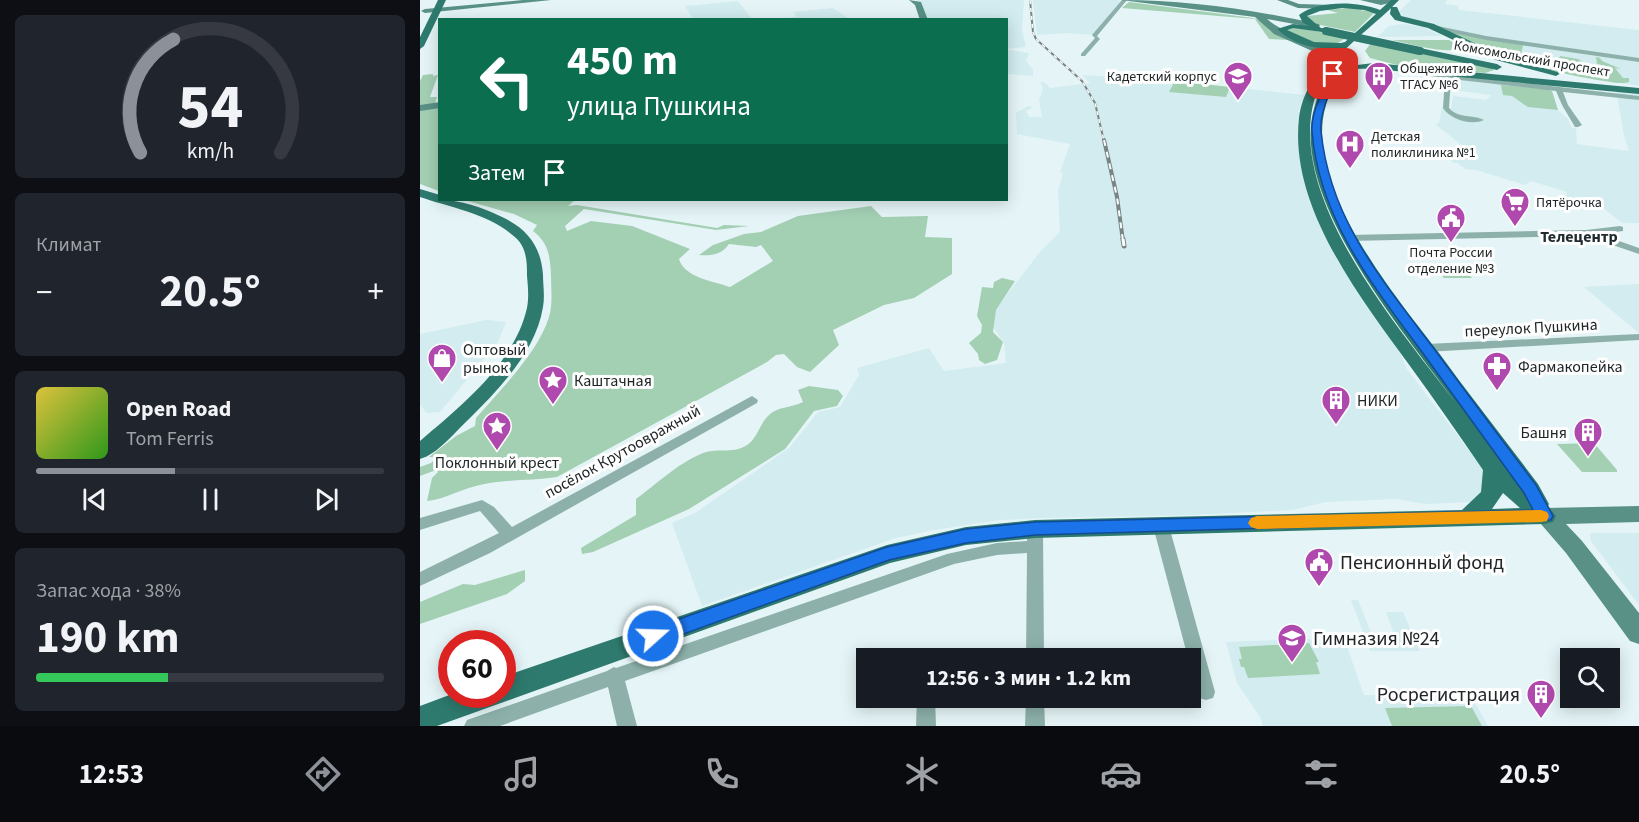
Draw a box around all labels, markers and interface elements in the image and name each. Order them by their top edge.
text: 450 m [567,31,678,91]
street label: Комсомольский проспект [1452,35,1612,83]
icon: left [468,42,546,120]
pin [1307,48,1358,99]
icon: arrive [1316,57,1349,90]
place label: Общежитие ТГАСУ №6 [1400,59,1473,95]
school or university icon: Кадетский корпус [1222,60,1254,102]
building icon: Общежитие ТГАСУ №6 [1363,60,1395,102]
text: 54 [177,64,243,153]
place label: Кадетский корпус [1107,67,1218,87]
text: улица Пушкина [567,87,751,126]
place label: Детская поликлиника №1 [1371,127,1476,163]
hospital icon: Детская поликлиника №1 [1334,128,1366,170]
text: km/h [186,137,234,168]
icon: arrive [538,156,571,189]
text: Затем [468,157,526,189]
supermarket icon: Пятёрочка [1499,186,1531,228]
place label: Пятёрочка [1536,193,1602,213]
public building icon: Почта России отделение №3 [1435,202,1467,244]
district label: Телецентр [1540,226,1618,248]
text: Климат [36,231,102,259]
place label: Почта России отделение №3 [1407,243,1495,279]
text: 20.5° [159,260,261,324]
text: − [36,269,52,316]
text: + [368,269,384,316]
street label: переулок Пушкина [1464,314,1598,342]
place label: Оптовый рынок [463,339,526,379]
shop icon: Оптовый рынок [426,342,458,384]
pharmacy icon: Фармакопейка [1481,350,1513,392]
place label: Фармакопейка [1518,356,1623,378]
place icon: Каштачная [537,364,569,406]
place label: Каштачная [574,370,652,392]
building icon: НИКИ [1320,384,1352,426]
place label: НИКИ [1357,390,1398,412]
text: Open Road [126,393,231,425]
street label: посёлок Крутоовражный [540,400,705,504]
place icon: Поклонный крест [481,410,513,452]
building icon: Башня [1572,416,1604,458]
place label: Башня [1520,422,1567,444]
text: Tom Ferris [126,425,214,453]
place label: Поклонный крест [435,452,559,474]
icon: previous [78,483,111,516]
icon: pause [194,483,227,516]
icon: next [310,483,343,516]
public building icon: Пенсионный фонд [1303,546,1335,588]
place label: Пенсионный фонд [1340,549,1504,577]
text: Запас хода · 38% [36,577,181,605]
position arrow [621,604,685,668]
text: 190 km [36,606,180,670]
school or university icon: Гимназия №24 [1276,622,1308,664]
place label: Гимназия №24 [1313,625,1440,653]
speed limit sign: 60 [438,630,516,708]
map controls [1560,648,1620,708]
button: search [1560,648,1620,708]
text: 12:56 · 3 мин · 1.2 km [926,662,1131,694]
building icon: Росрегистрация [1525,678,1557,720]
place label: Росрегистрация [1377,681,1520,709]
icon: directions [302,753,344,795]
icon: music [501,753,543,795]
icon: phone [701,753,743,795]
icon: climate [901,753,943,795]
icon: car [1100,753,1142,795]
icon: filters [1300,753,1342,795]
text: 12:53 [79,755,144,794]
text: 20.5° [1499,755,1560,794]

